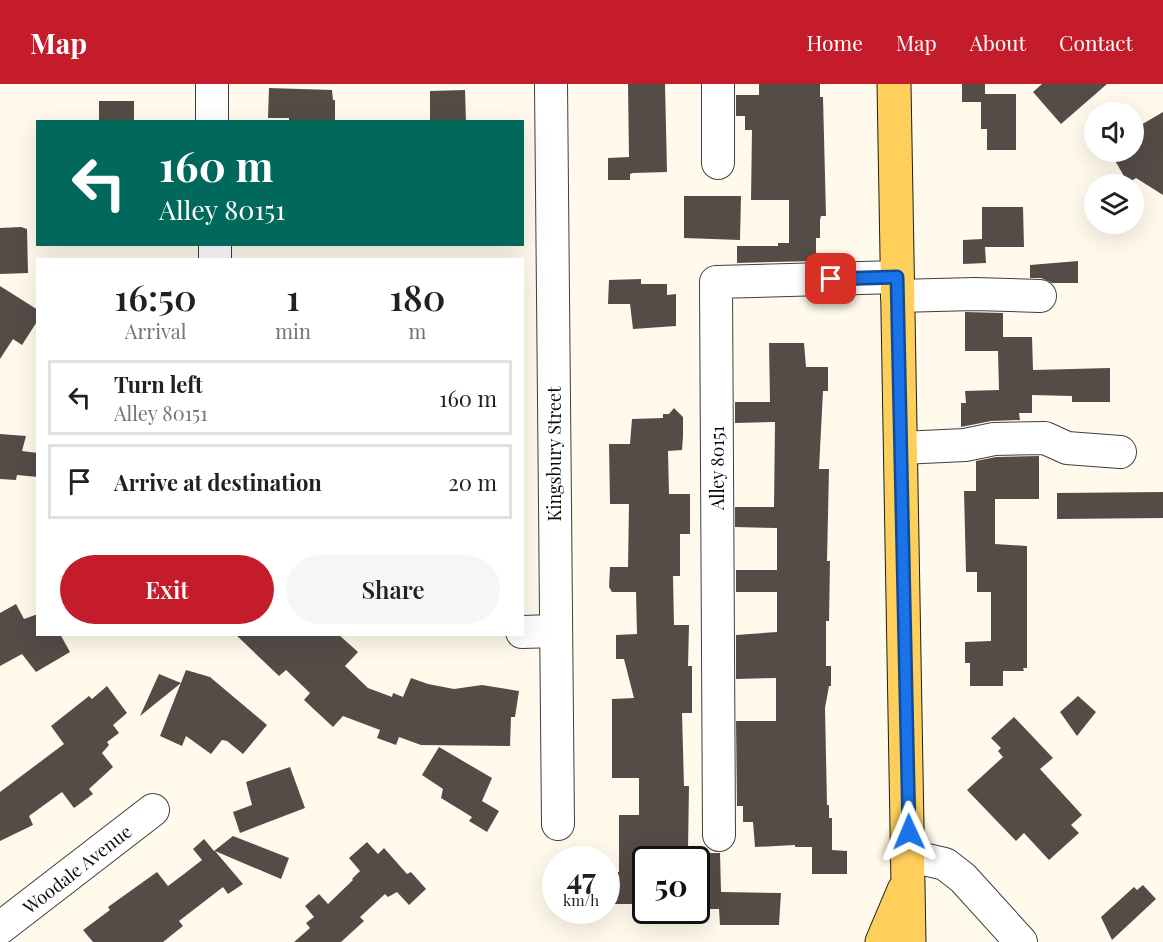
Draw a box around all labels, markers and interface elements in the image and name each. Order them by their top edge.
text: Map [30,24,87,61]
text: Home [807,28,863,56]
text: Map [896,28,937,56]
text: About [970,28,1026,56]
text: Contact [1059,28,1133,56]
map controls [1084,102,1144,234]
button: sound [1084,102,1144,162]
text: 160 m [159,137,274,193]
icon: left [60,144,138,222]
button: layers [1084,174,1144,234]
text: Alley 80151 [159,191,285,227]
pin [805,253,856,304]
icon: arrive [814,262,847,295]
text: 16:50 [115,272,197,320]
text: 1 [286,272,300,320]
text: 180 [389,272,445,320]
text: Arrival [125,317,186,344]
text: min [275,317,311,344]
text: m [409,317,426,344]
text: Turn left [114,369,203,399]
icon: left [63,381,96,414]
text: 160 m [439,383,497,413]
street label: Kingsbury Street [542,386,566,522]
text: Alley 80151 [114,399,208,426]
street label: Alley 80151 [705,426,729,511]
icon: arrive [63,465,96,498]
text: Arrive at destination [114,467,322,497]
text: 20 m [448,467,497,497]
button: Exit [60,555,274,624]
button: Share [286,555,500,624]
position arrow [877,800,941,864]
street label: Woodale Avenue [17,819,136,920]
speed limit sign: 50 [632,846,710,924]
text: 47 [566,858,596,898]
text: km/h [563,890,599,910]

